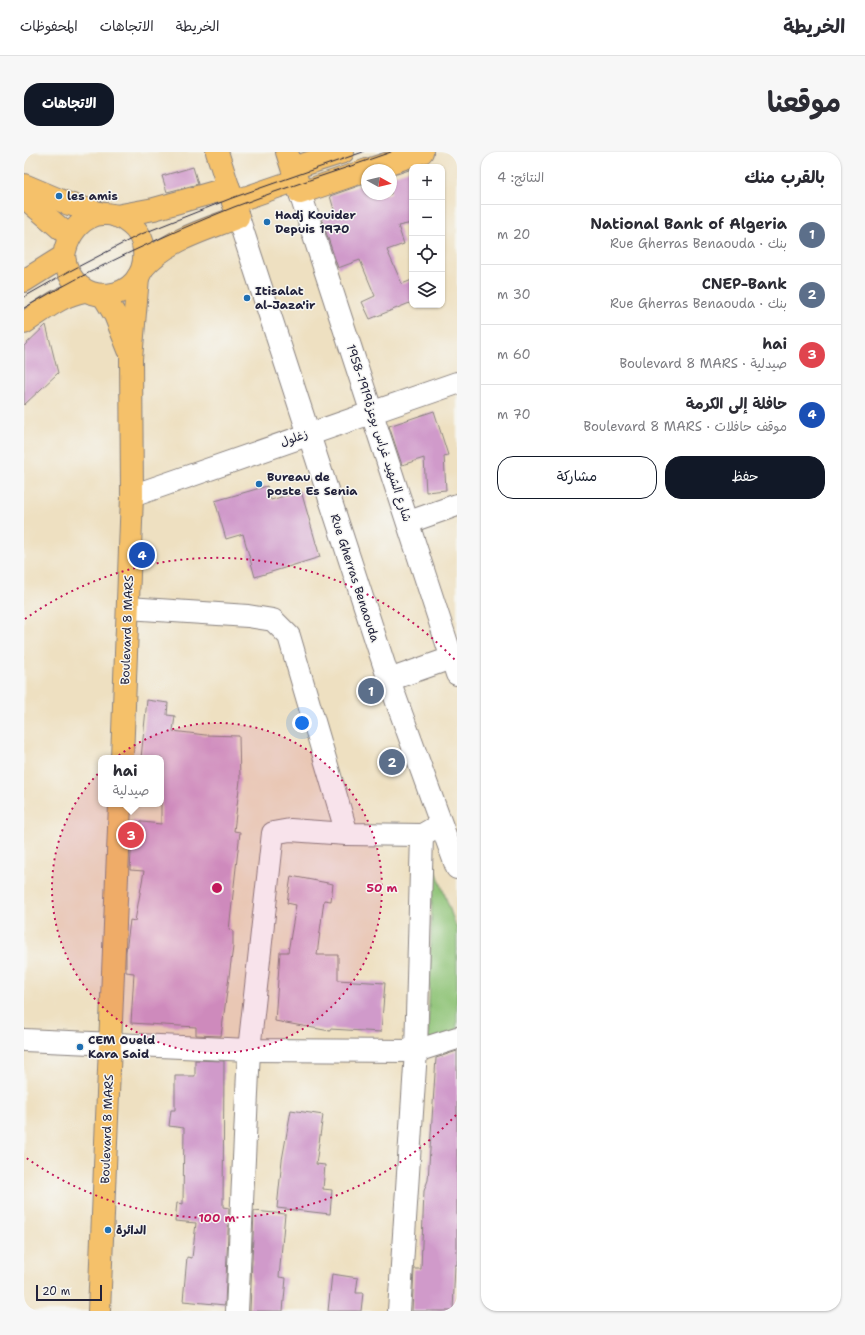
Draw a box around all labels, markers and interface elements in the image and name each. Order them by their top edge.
text: الخريطة [783,14,845,39]
text: المحفوظات [20,17,78,35]
text: الاتجاهات [100,17,154,35]
text: الخريطة [176,17,219,35]
button: الاتجاهات [24,83,114,126]
text: موقعنا [767,83,841,121]
north arrow [361,164,397,200]
map controls [409,164,445,308]
button: + [409,164,445,200]
text: بالقرب منك [745,166,825,188]
text: النتائج: 4 [497,169,544,186]
place label: les amis [67,188,118,204]
marker: les amis [54,191,64,201]
button: − [409,200,445,236]
place label: Hadj Kouider Depuis 1970 [275,207,357,237]
text: National Bank of Algeria [590,214,787,234]
marker: Hadj Kouider Depuis 1970 [262,217,272,227]
text: 20 m [497,226,530,243]
text: 1 [809,226,815,243]
text: بنك · Rue Gherras Benaouda [610,235,787,252]
button: locate [409,236,445,272]
button: layers [409,272,445,308]
text: CNEP-Bank [702,274,787,294]
place label: Itisalat al-Jaza'ir [255,283,316,313]
text: 30 m [497,286,531,303]
text: 2 [807,286,817,303]
marker: Itisalat al-Jaza'ir [242,293,252,303]
text: بنك · Rue Gherras Benaouda [610,295,787,312]
text: hai [762,334,787,354]
street label: شارع الشهيد غراس بوعزة1919-1958 [342,342,415,524]
text: 60 m [497,346,531,363]
text: 3 [807,346,817,363]
text: صيدلية · Boulevard 8 MARS [619,355,787,372]
text: حافلة إلى الكرمة [686,394,787,414]
text: 70 m [497,406,531,423]
text: 4 [807,406,817,423]
text: موقف حافلات · Boulevard 8 MARS [583,418,787,435]
street label: زغلول [278,426,310,450]
button: مشاركة [497,456,657,499]
button: حفظ [665,456,825,499]
place label: Bureau de poste Es Senia [267,469,358,499]
marker: Bureau de poste Es Senia [254,479,264,489]
street label: Rue Gherras Benaouda [327,512,383,645]
pin: 4 [129,540,155,570]
street label: Boulevard 8 MARS [117,575,137,685]
pin: 1 [358,676,384,706]
your location [292,713,312,733]
pin: 2 [379,747,405,777]
popup [98,755,164,807]
text: hai [113,761,138,781]
text: صيدلية [113,782,149,799]
pin: 3 [118,820,144,850]
text: 50 m [367,880,398,896]
centre of rings [210,881,224,895]
place label: CEM Oueld Kara Said [88,1032,155,1062]
marker: CEM Oueld Kara Said [75,1042,85,1052]
street label: Boulevard 8 MARS [97,1074,117,1184]
text: 100 m [199,1210,236,1226]
place label: الدائرة [116,1222,146,1238]
marker: الدائرة [103,1225,113,1235]
scale bar [36,1283,102,1302]
text: 20 m [42,1284,70,1299]

